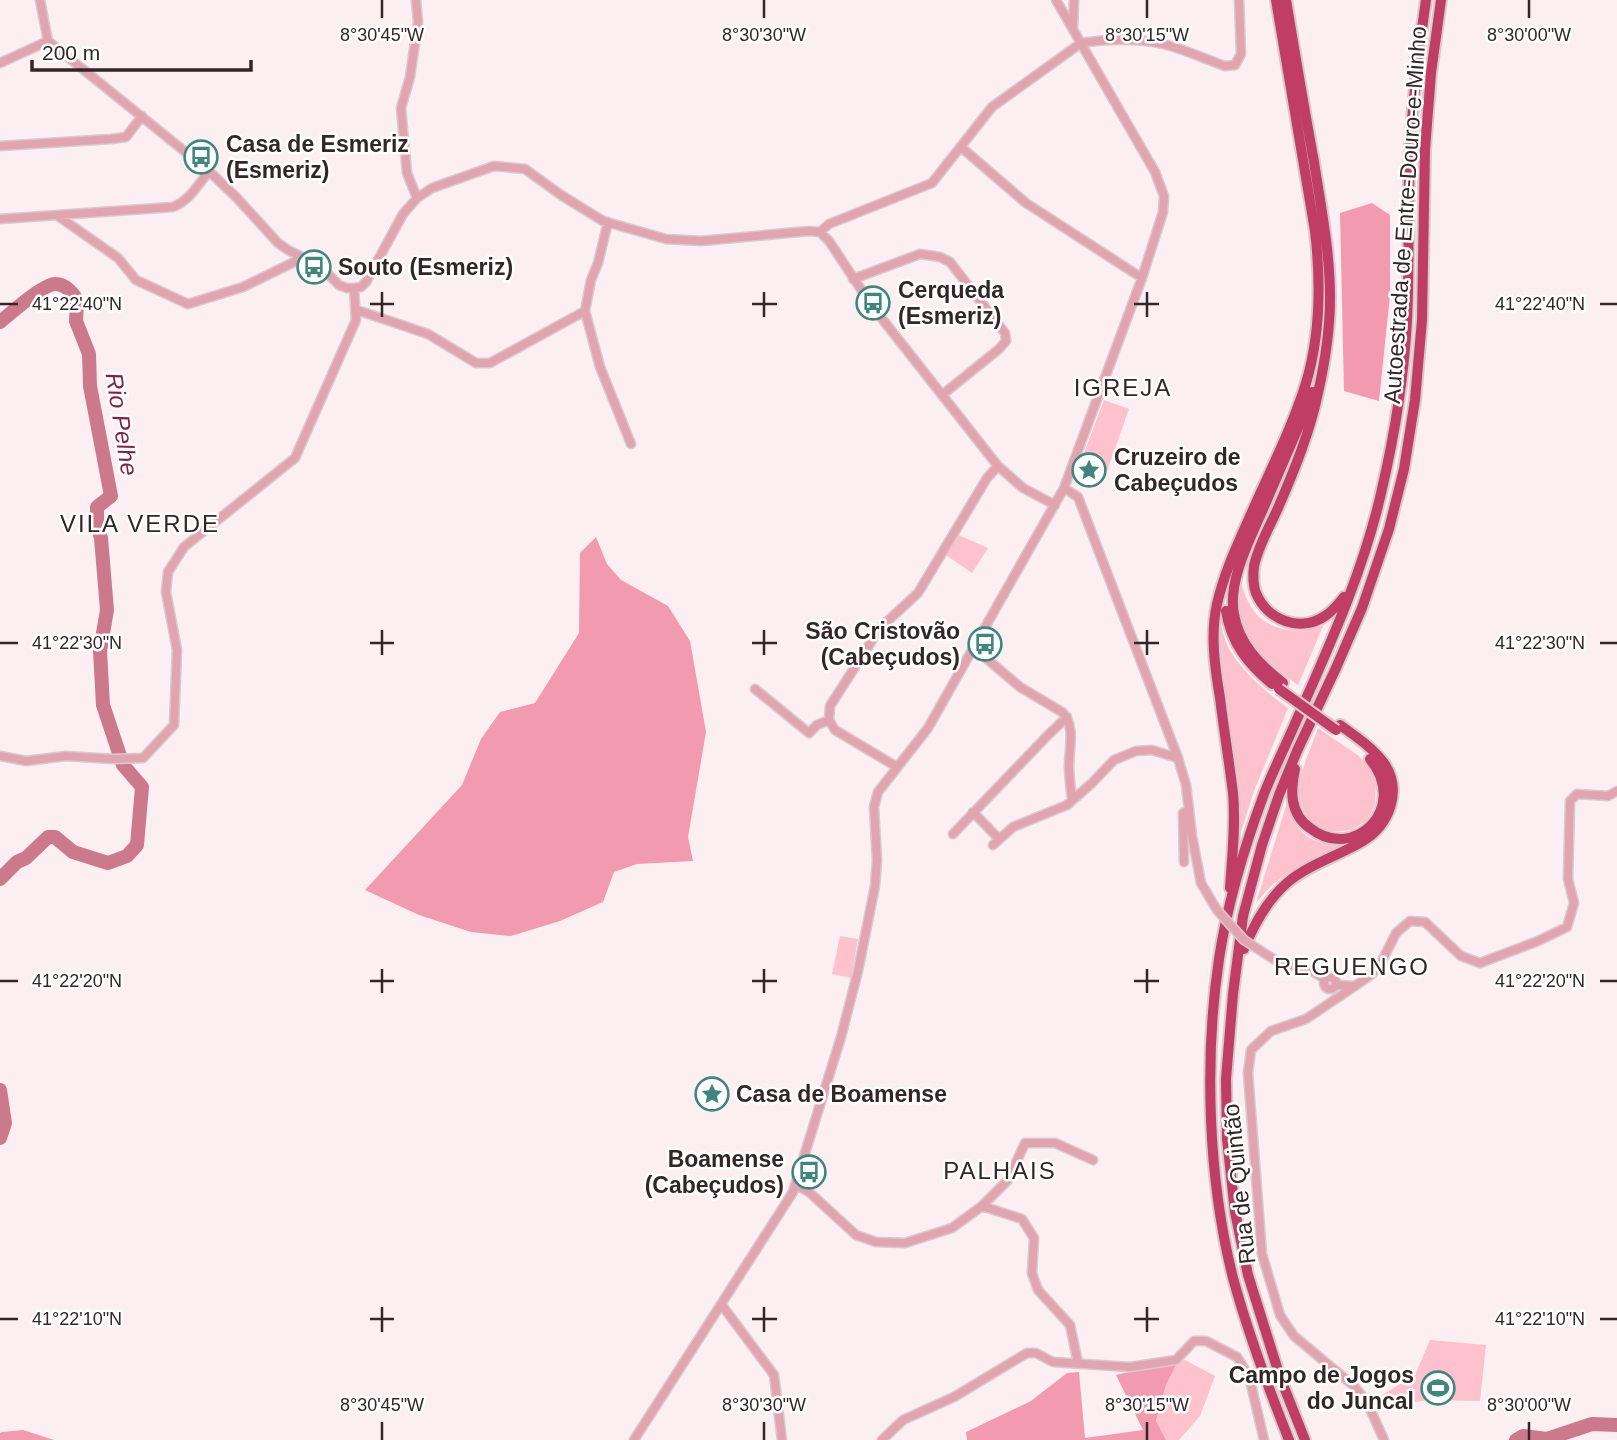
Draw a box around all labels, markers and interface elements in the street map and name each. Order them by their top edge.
text: 8°30'45"W [340,25,424,45]
text: 8°30'30"W [722,25,806,45]
text: 8°30'15"W [1105,25,1189,45]
street label: Autoestrada de Entre-Douro-e-Minho [1379,25,1431,405]
text: 8°30'00"W [1487,25,1571,45]
scale bar [32,28,250,72]
text: 200 m [42,41,100,64]
place label: Casa de Esmeriz (Esmeriz) [226,131,409,183]
bus stop icon: Casa de Esmeriz (Esmeriz) [182,138,220,176]
bus stop icon: Souto (Esmeriz) [295,248,333,286]
place label: Souto (Esmeriz) [338,254,513,280]
place label: Cerqueda (Esmeriz) [898,277,1004,329]
bus stop icon: Cerqueda (Esmeriz) [854,284,892,322]
text: 41°22'40"N [32,294,122,314]
text: 41°22'40"N [1495,294,1585,314]
water label: Rio Pelhe [101,370,143,478]
district label: IGREJA [1074,374,1172,401]
place label: Cruzeiro de Cabeçudos [1114,444,1241,496]
place icon: Cruzeiro de Cabeçudos [1070,451,1108,489]
district label: VILA VERDE [60,510,220,537]
place label: São Cristovão (Cabeçudos) [805,618,960,670]
bus stop icon: São Cristovão (Cabeçudos) [966,625,1004,663]
text: 41°22'30"N [32,633,122,653]
text: 41°22'30"N [1495,633,1585,653]
district label: REGUENGO [1274,953,1430,980]
text: 41°22'20"N [32,971,122,991]
text: 41°22'20"N [1495,971,1585,991]
place icon: Casa de Boamense [693,1075,731,1113]
place label: Casa de Boamense [736,1081,947,1107]
street label: Rua de Quintão [1218,1103,1260,1265]
place label: Boamense (Cabeçudos) [645,1146,784,1198]
bus stop icon: Boamense (Cabeçudos) [790,1153,828,1191]
district label: PALHAIS [943,1157,1057,1184]
text: 41°22'10"N [32,1309,122,1329]
text: 41°22'10"N [1495,1309,1585,1329]
place label: Campo de Jogos do Juncal [1229,1362,1414,1414]
sports icon: Campo de Jogos do Juncal [1419,1369,1457,1407]
text: 8°30'45"W [340,1395,424,1415]
text: 8°30'30"W [722,1395,806,1415]
text: 8°30'15"W [1105,1395,1189,1415]
text: 8°30'00"W [1487,1395,1571,1415]

